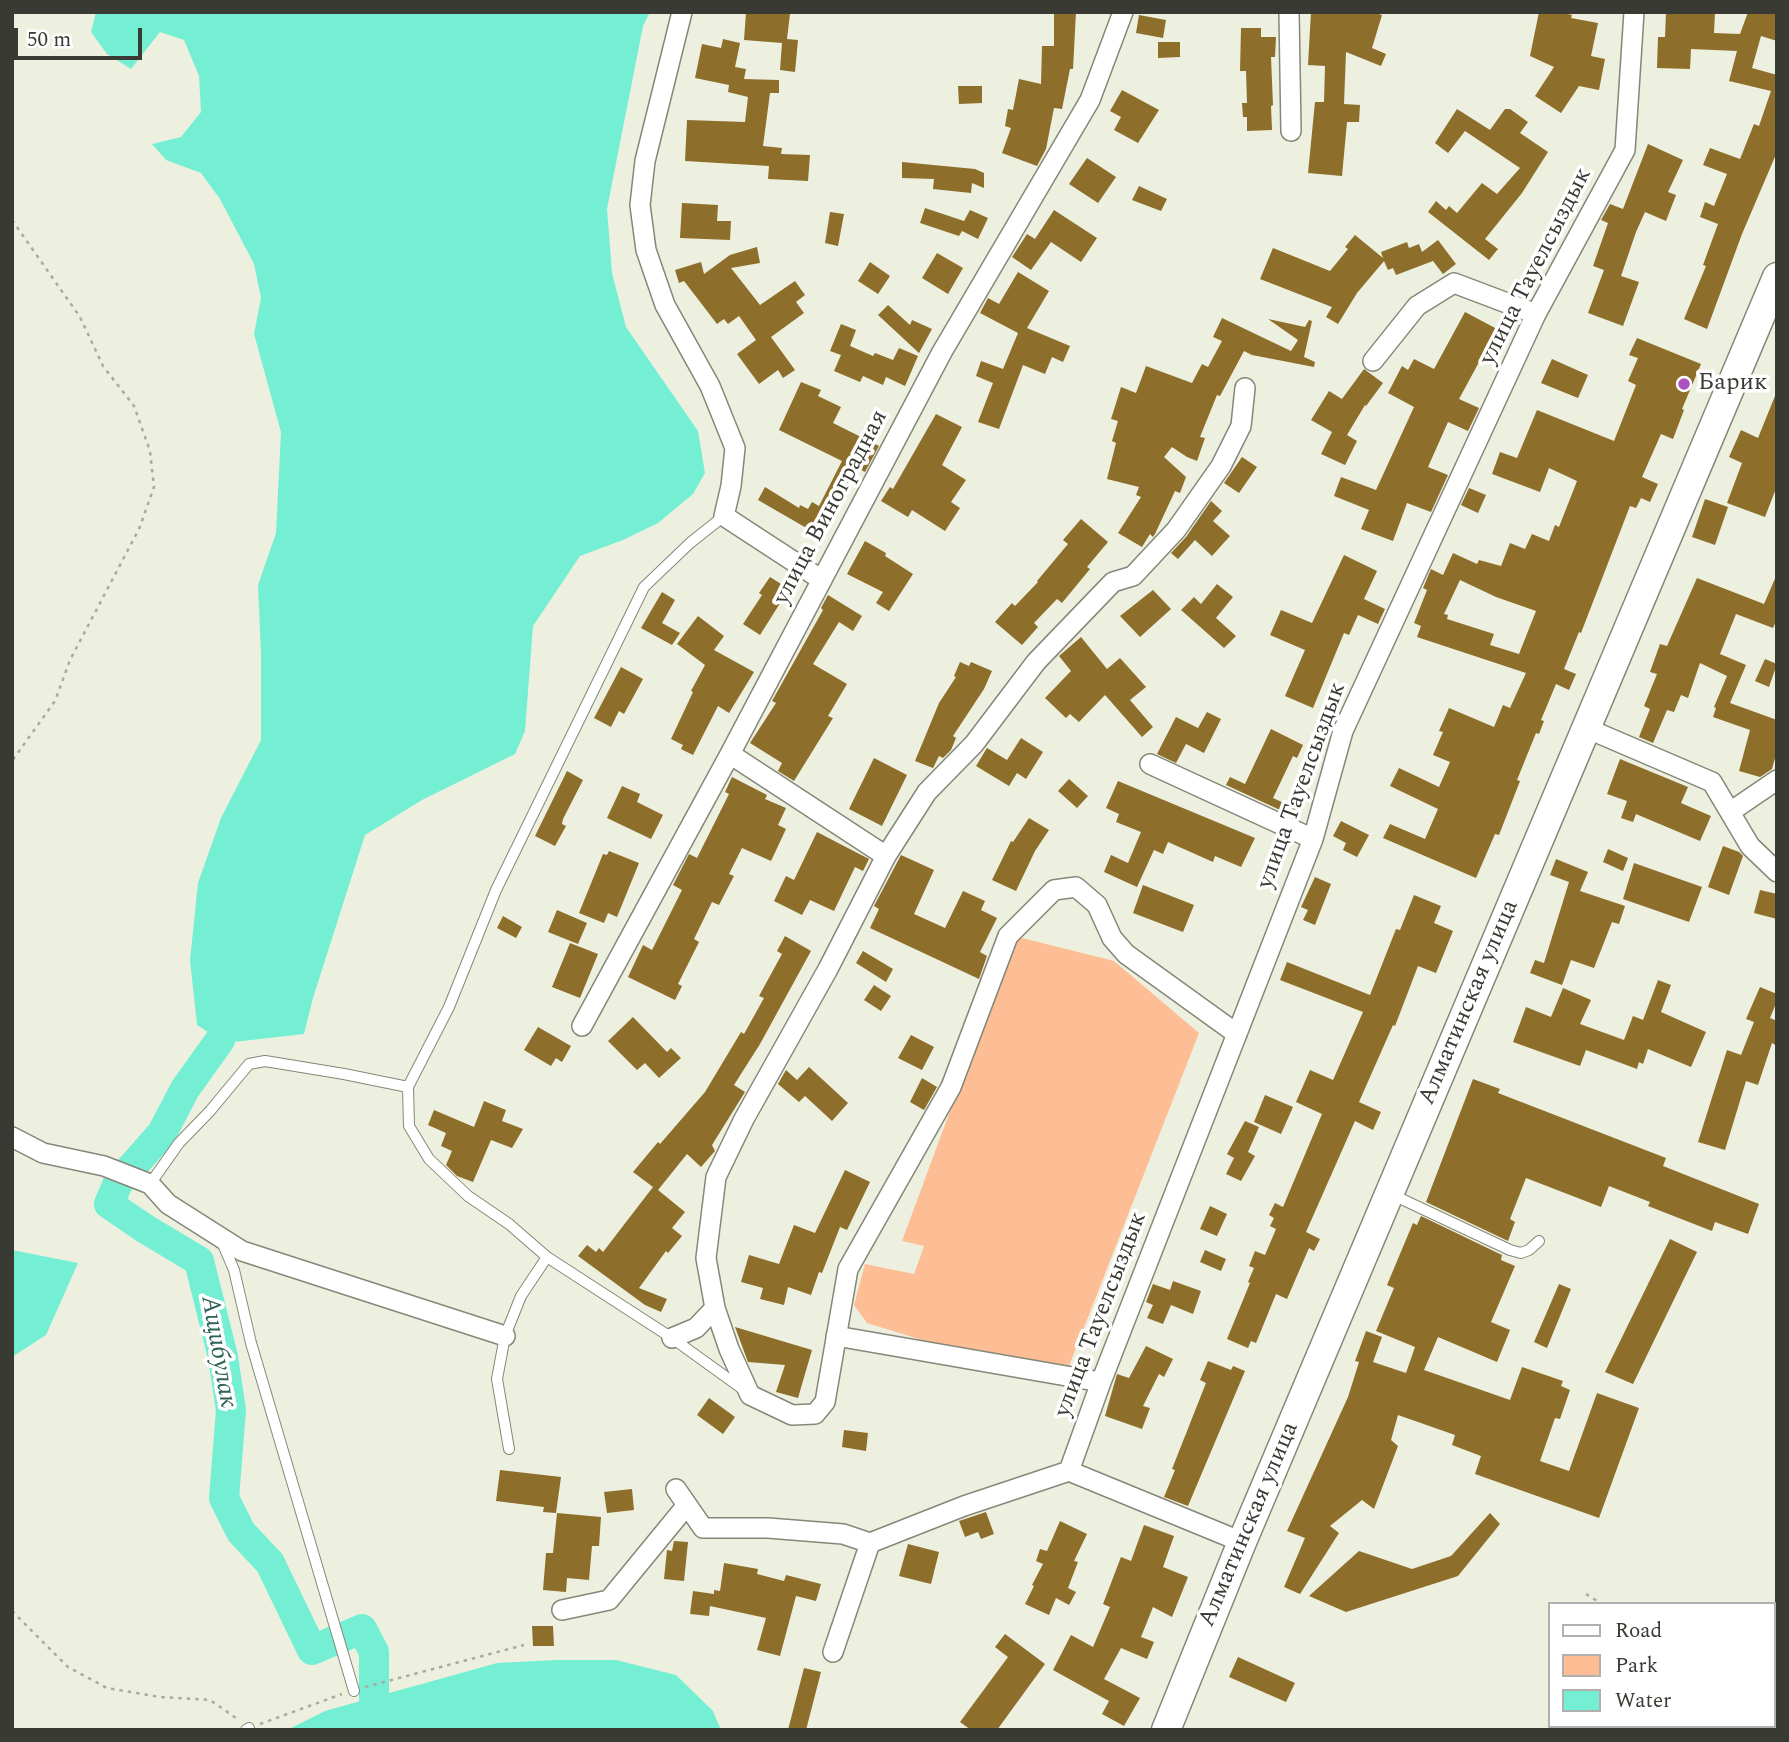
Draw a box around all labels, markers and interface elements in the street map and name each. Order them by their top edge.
scale bar [18,14,145,58]
text: 50 m [27,24,71,56]
street label: улица Тауелсыздык [1475,164,1599,370]
place label: Барик [1698,370,1767,398]
marker: Барик [1676,376,1692,392]
street label: улица Виноградная [769,406,895,610]
street label: улица Тауелсыздык [1252,679,1354,893]
street label: Алматинская улица [1414,896,1526,1110]
street label: улица Тауелсыздык [1050,1208,1154,1422]
water label: Ащибулак [192,1294,242,1410]
street label: Алматинская улица [1194,1418,1306,1632]
legend [1548,1602,1775,1728]
text: Road [1615,1615,1662,1647]
text: Park [1615,1650,1658,1682]
text: Water [1615,1685,1671,1717]

